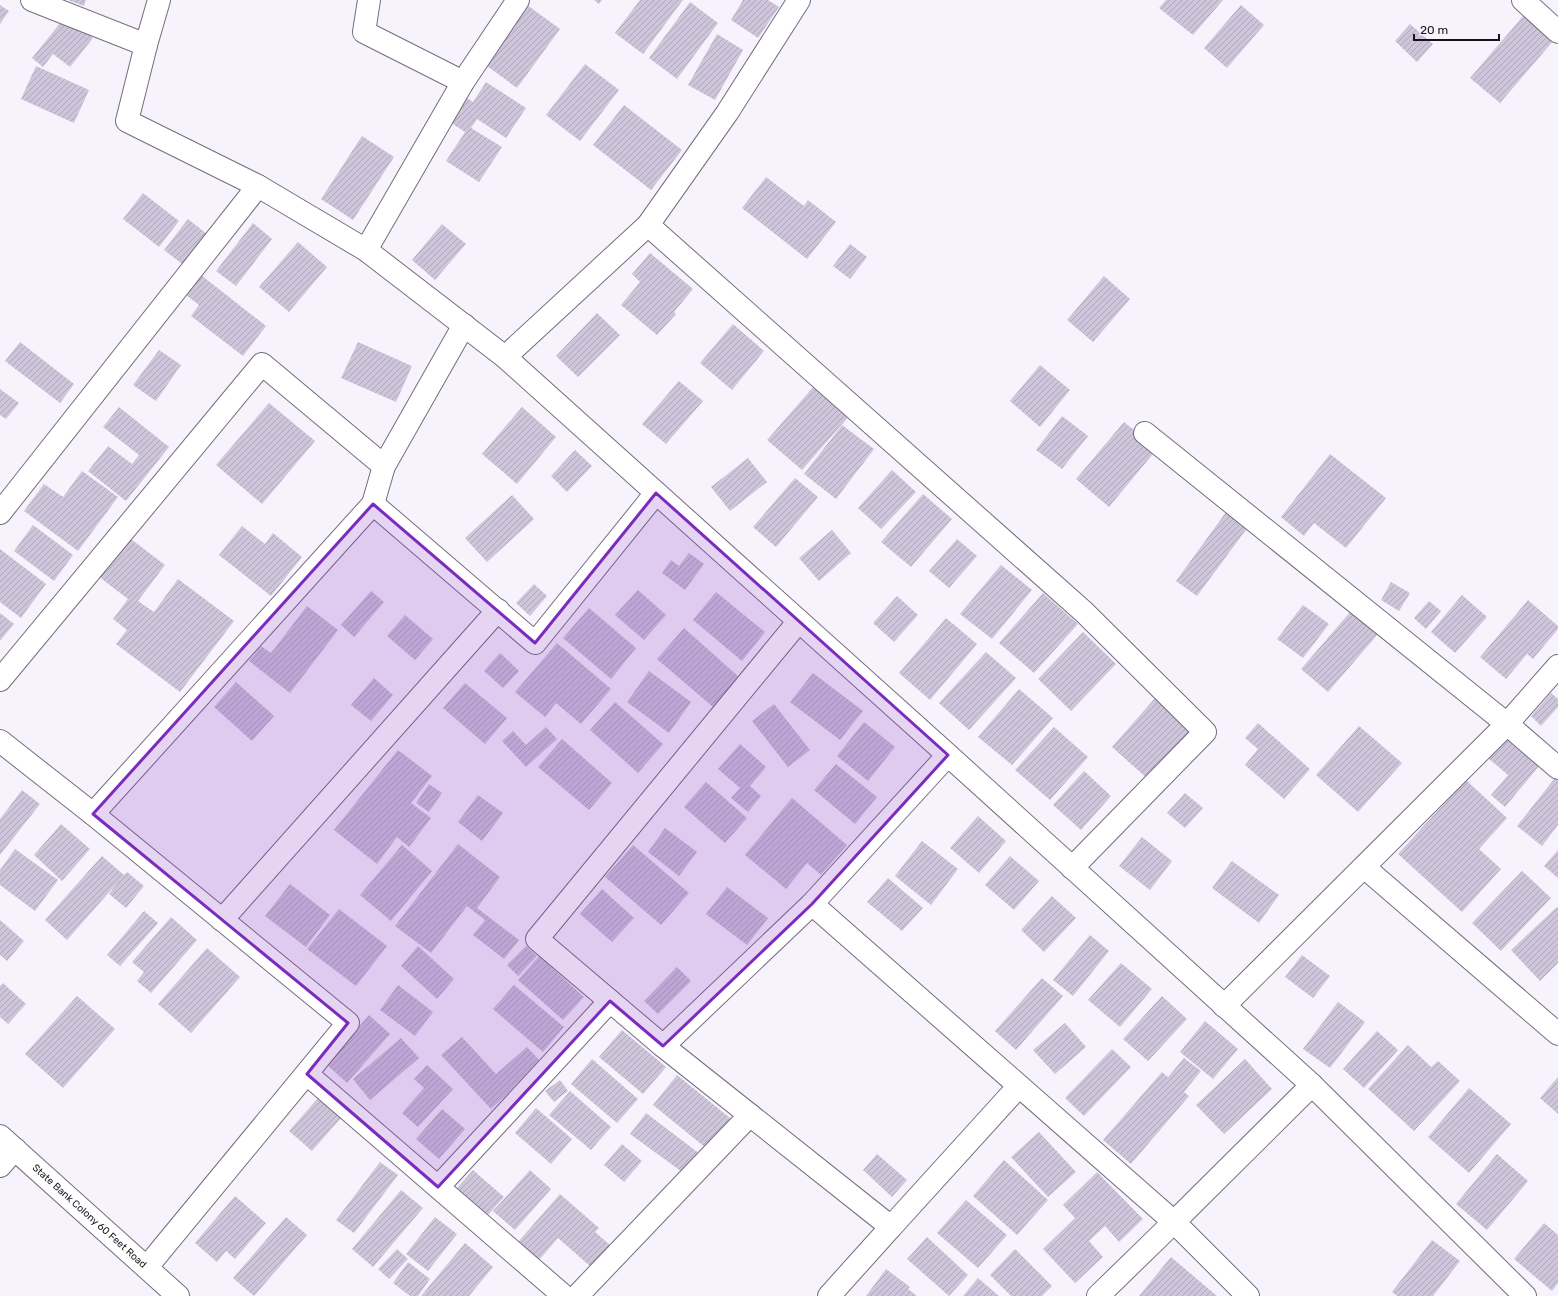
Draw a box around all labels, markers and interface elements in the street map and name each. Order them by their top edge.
scale bar [1414,16,1499,42]
text: 20 m [1420,23,1448,37]
street label: State Bank Colony 60 Feet Road [30,1162,149,1271]

